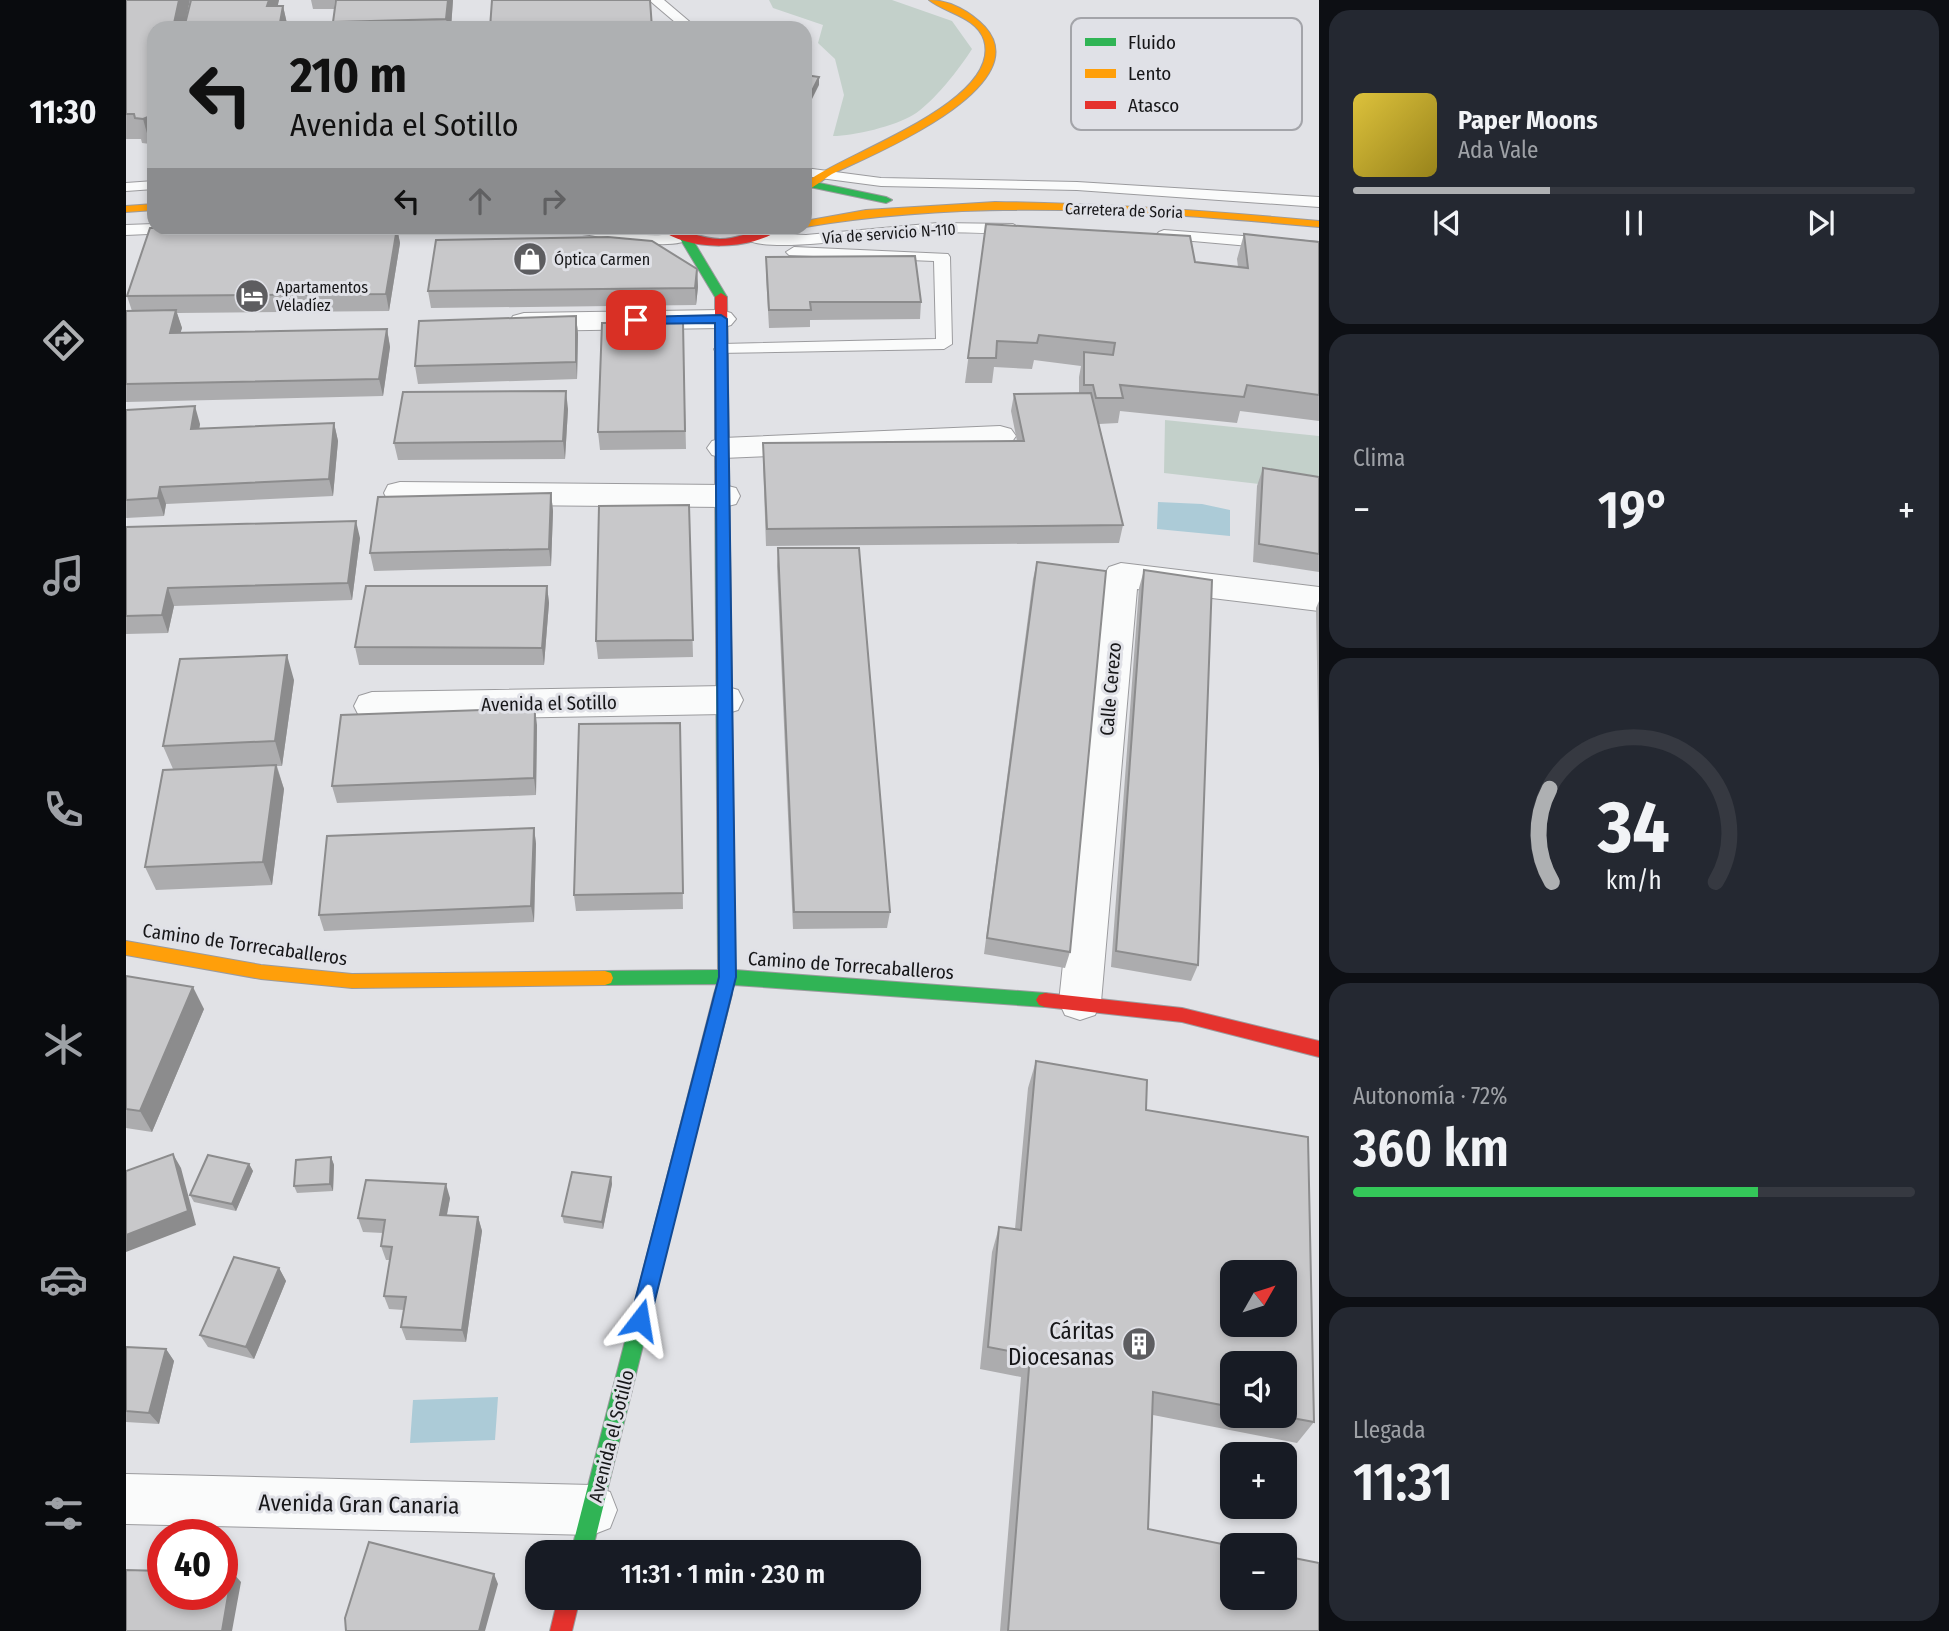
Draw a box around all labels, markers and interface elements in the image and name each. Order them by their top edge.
legend [1071,18,1302,130]
text: Fluido [1128,31,1176,54]
text: 210 m [290,46,407,105]
icon: left [175,49,266,140]
text: Lento [1128,62,1171,85]
text: 11:30 [30,93,96,131]
text: Atasco [1128,94,1179,117]
text: Paper Moons [1458,105,1598,136]
text: Avenida el Sotillo [290,106,519,144]
text: Ada Vale [1458,136,1538,164]
icon: left [388,182,426,220]
icon: ahead [461,182,499,220]
icon: right [534,182,572,220]
street label: Carretera de Soria [1065,199,1183,222]
icon: previous [1428,204,1466,242]
icon: pause [1615,204,1653,242]
icon: next [1802,204,1840,242]
street label: Vía de servicio N-110 [822,219,956,248]
shop icon: Óptica Carmen [511,240,549,278]
place label: Óptica Carmen [554,250,650,269]
hotel icon: Apartamentos Veladíez [233,277,271,315]
place label: Apartamentos Veladíez [276,278,368,315]
pin [606,290,666,350]
icon: arrive [617,301,655,339]
icon: directions [39,316,88,365]
text: Clima [1353,444,1405,472]
text: 19° [1598,479,1670,542]
text: − [1353,487,1370,533]
text: + [1898,487,1915,533]
icon: music [39,551,88,600]
street label: Calle Cerezo [1095,641,1126,737]
street label: Avenida el Sotillo [481,691,617,716]
text: 34 [1597,784,1670,871]
icon: phone [39,785,88,834]
text: km/h [1606,865,1662,895]
street label: Camino de Torrecaballeros [141,919,349,970]
street label: Camino de Torrecaballeros [747,947,955,984]
icon: climate [39,1020,88,1069]
text: Autonomía · 72% [1353,1082,1507,1110]
text: 360 km [1353,1117,1509,1180]
icon: car [39,1255,88,1304]
north arrow [1220,1260,1297,1337]
map controls [1220,1260,1297,1610]
position arrow [603,1283,677,1357]
place label: Cáritas Diocesanas [1008,1317,1114,1371]
building icon: Cáritas Diocesanas [1120,1325,1158,1363]
button: sound [1220,1351,1297,1428]
street label: Avenida el Sotillo [584,1367,639,1505]
text: Llegada [1353,1416,1425,1444]
button: + [1220,1442,1297,1519]
text: 11:31 [1353,1451,1453,1514]
street label: Avenida Gran Canaria [258,1488,460,1520]
icon: filters [39,1489,88,1538]
speed limit sign: 40 [147,1519,238,1610]
button: − [1220,1533,1297,1610]
text: 11:31 · 1 min · 230 m [621,1559,825,1590]

